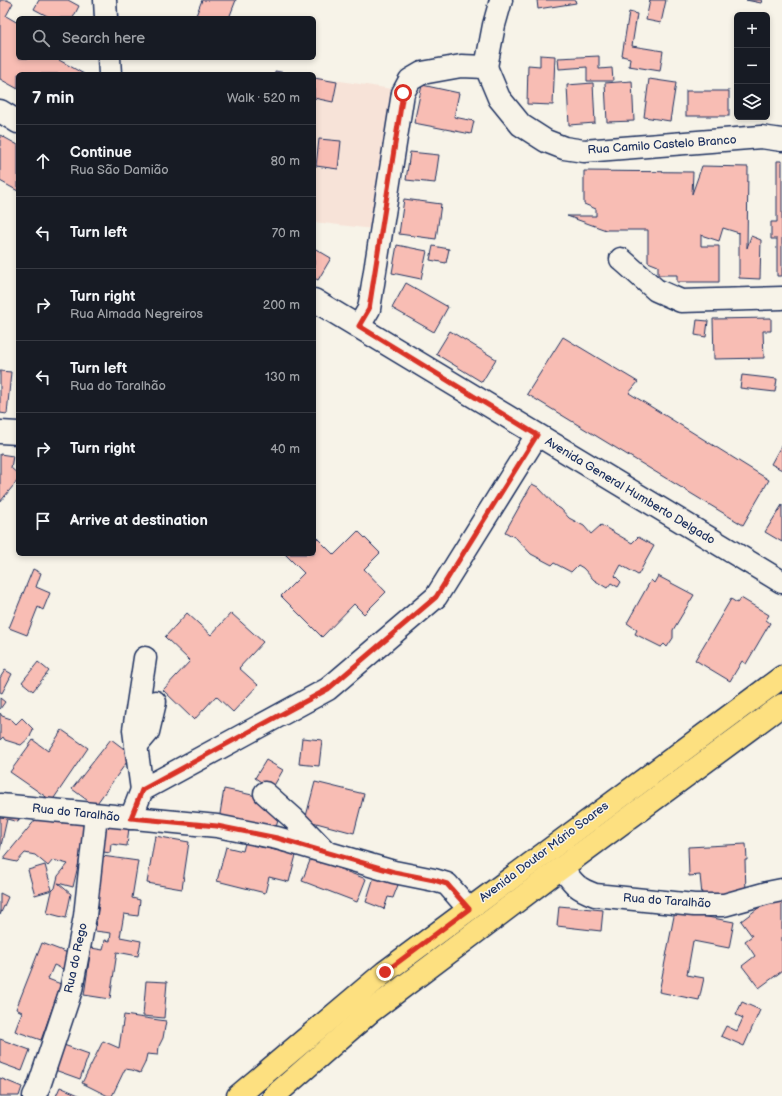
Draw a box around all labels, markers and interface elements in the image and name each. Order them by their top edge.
map controls [734,12,770,120]
button: + [734,12,770,48]
search box [16,16,316,60]
icon: search [30,27,52,49]
text: Search here [62,29,145,48]
button: − [734,48,770,84]
route start [394,84,412,102]
button: layers [734,84,770,120]
text: 7 min [32,88,74,108]
text: Walk · 520 m [227,90,300,106]
street label: Rua Camilo Castelo Branco [587,132,737,158]
text: Continue [70,143,132,162]
icon: ahead [32,150,54,172]
text: 80 m [271,153,300,169]
text: Rua São Damião [70,162,169,178]
icon: left [32,222,54,244]
text: Turn left [70,223,127,242]
text: 70 m [272,225,300,241]
text: Turn right [70,287,135,306]
icon: right [32,294,54,316]
text: 200 m [263,297,300,313]
text: Rua Almada Negreiros [70,306,203,322]
text: Turn left [70,359,127,378]
icon: left [32,366,54,388]
text: 130 m [265,369,300,385]
text: Rua do Taralhão [70,378,166,394]
street label: Avenida General Humberto Delgado [542,434,718,548]
icon: right [32,438,54,460]
text: Turn right [70,439,135,458]
text: 40 m [270,441,300,457]
icon: arrive [32,510,54,532]
text: Arrive at destination [70,511,208,530]
street label: Avenida Doutor Mário Soares [476,798,612,906]
street label: Rua do Taralhão [31,801,121,825]
street label: Rua do Taralhão [622,890,712,912]
street label: Rua do Rego [61,921,91,995]
route end [376,963,394,981]

